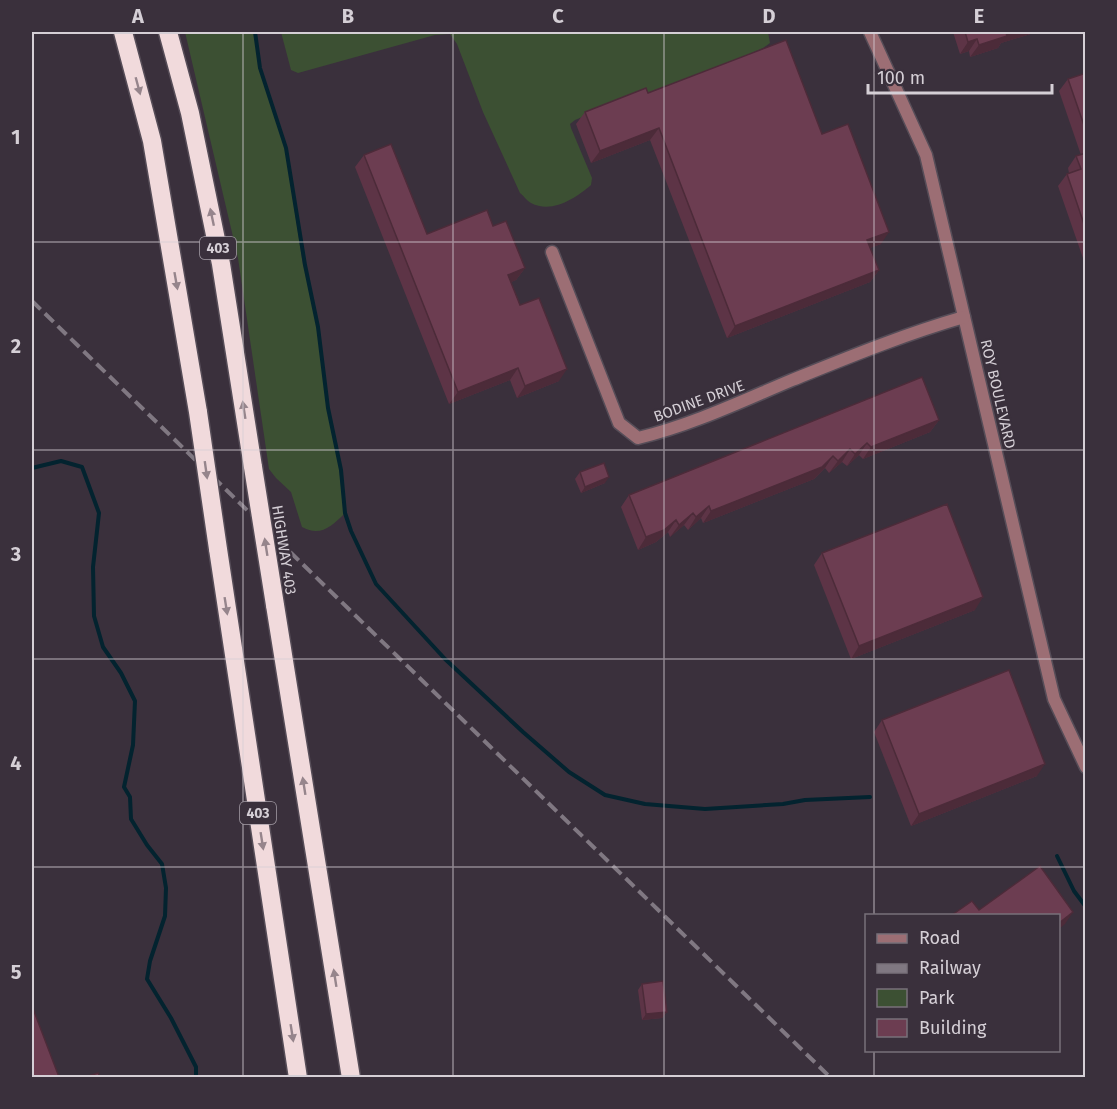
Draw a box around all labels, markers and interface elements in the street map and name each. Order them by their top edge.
text: A [131,4,145,28]
text: B [342,4,354,28]
text: C [552,4,564,28]
text: D [762,4,776,28]
text: E [974,4,984,28]
scale bar [868,57,1052,95]
text: 100 m [877,67,925,89]
one-way arrow [133,77,143,95]
text: 1 [11,125,21,149]
one-way arrow [207,208,216,227]
road number: 403 [200,237,236,259]
one-way arrow [171,272,180,291]
text: 2 [11,334,21,358]
street label: ROY BOULEVARD [977,338,1019,450]
street label: BODINE DRIVE [651,376,747,426]
one-way arrow [240,400,249,419]
one-way arrow [202,461,211,480]
street label: HIGHWAY 403 [268,504,300,596]
one-way arrow [261,538,270,557]
text: 3 [10,542,21,566]
one-way arrow [222,597,231,616]
text: 4 [10,751,22,775]
one-way arrow [299,776,308,795]
road number: 403 [240,802,276,824]
one-way arrow [258,831,267,850]
legend [865,914,1060,1052]
text: Road [919,927,961,949]
text: Railway [919,957,981,979]
text: 5 [11,960,22,984]
one-way arrow [330,969,339,988]
text: Park [919,987,955,1009]
text: Building [919,1017,987,1039]
one-way arrow [287,1024,296,1043]

